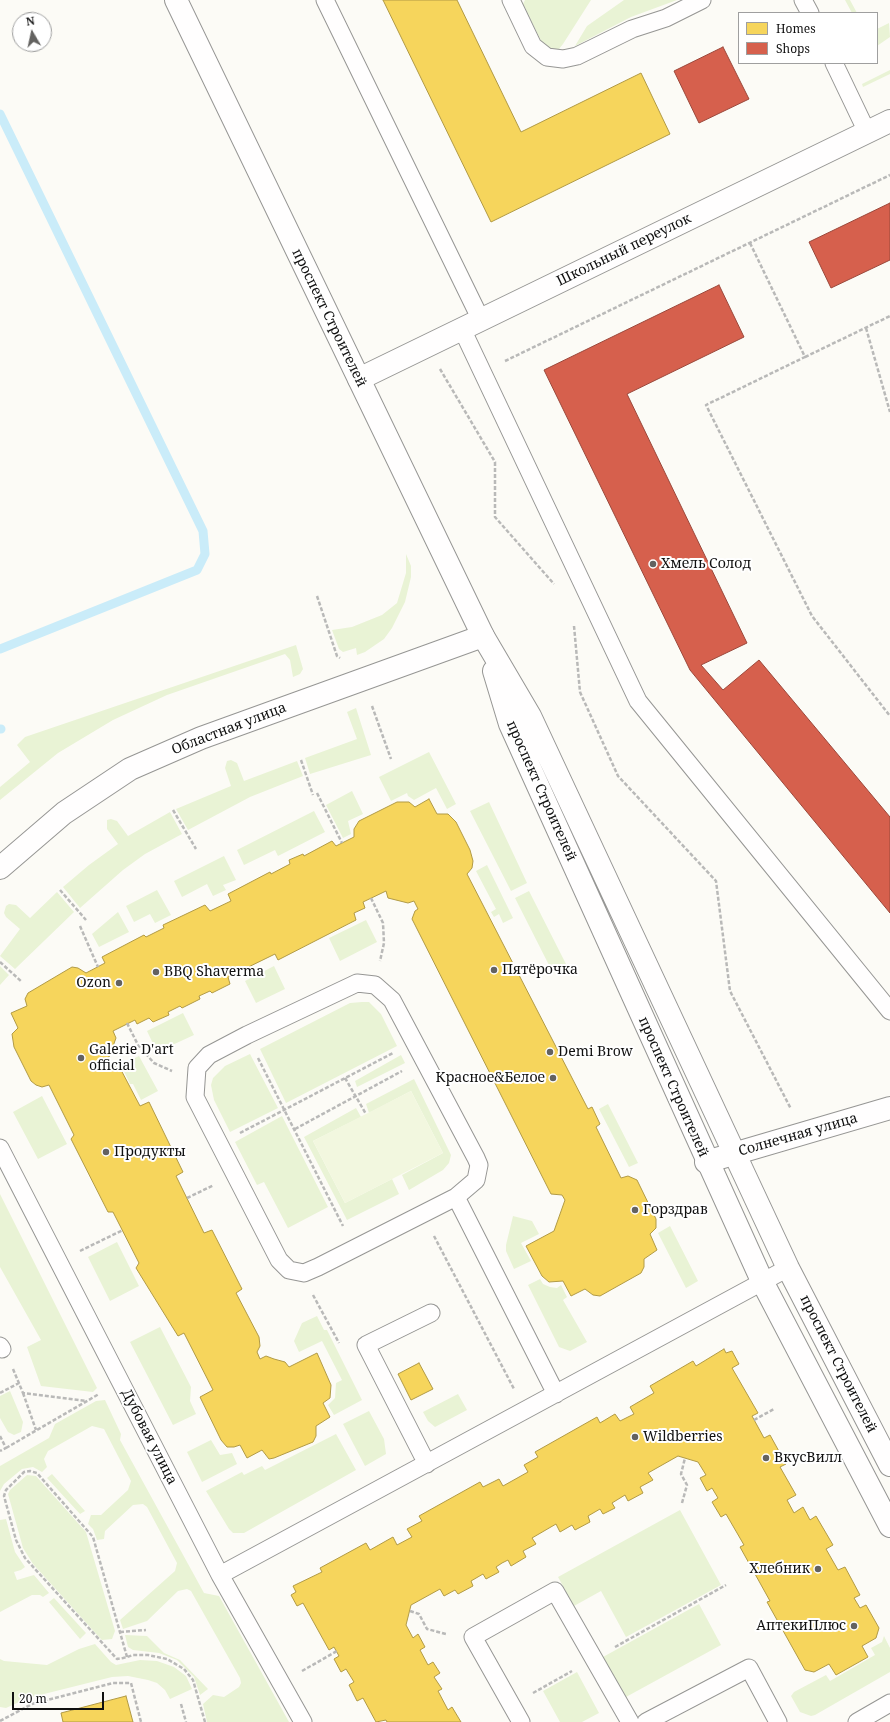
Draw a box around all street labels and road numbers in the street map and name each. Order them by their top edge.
street label: Школьный переулок [554,210,694,290]
street label: проспект Строителей [288,246,370,390]
street label: Областная улица [169,699,289,759]
street label: проспект Строителей [502,718,580,864]
street label: проспект Строителей [634,1014,712,1160]
street label: Солнечная улица [736,1110,860,1160]
street label: проспект Строителей [796,1292,880,1436]
street label: Дубовая улица [118,1386,180,1488]

